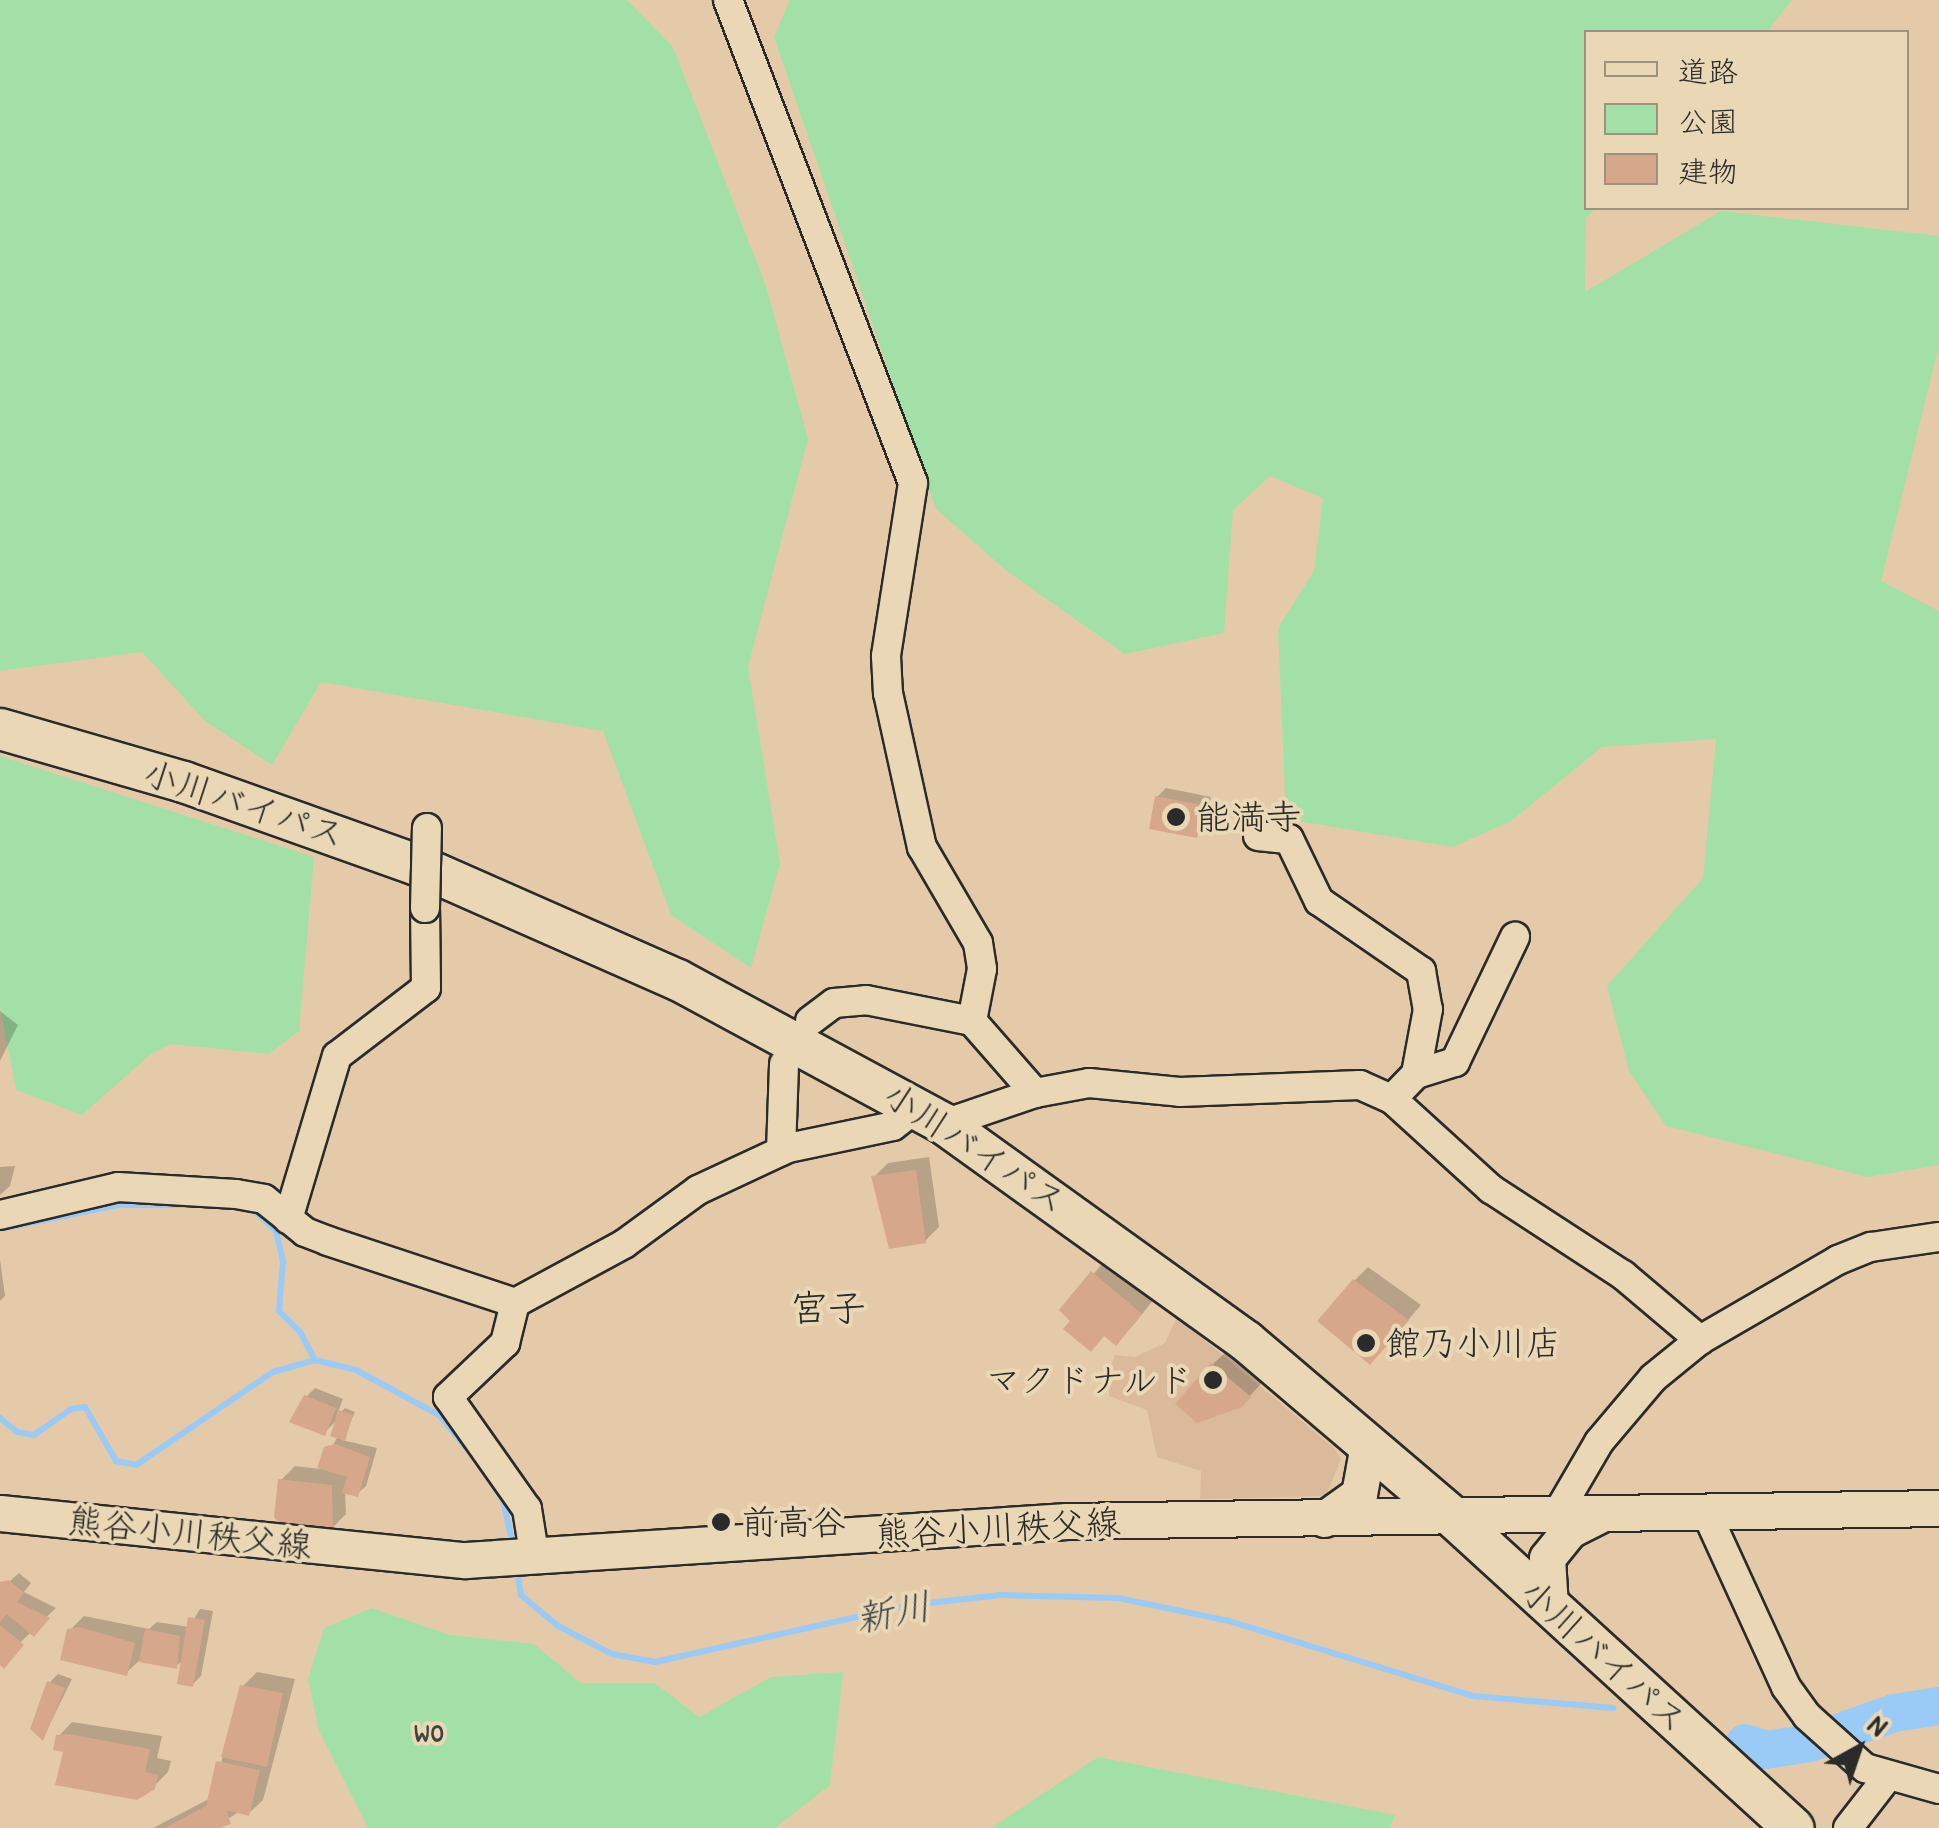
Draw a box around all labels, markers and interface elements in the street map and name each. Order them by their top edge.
legend [1584,30,1909,210]
text: 道路 [1678,51,1738,91]
text: 公園 [1678,101,1738,141]
text: 建物 [1678,151,1738,191]
street label: 小川バイパス [138,752,350,856]
place label: 能満寺 [1196,796,1301,838]
marker: 能満寺 [1165,806,1187,828]
street label: 小川バイパス [876,1073,1074,1223]
district label: 宮子 [790,1285,866,1331]
place label: 館乃小川店 [1386,1322,1561,1364]
marker: 館乃小川店 [1355,1332,1377,1354]
place label: マクドナルド [983,1359,1193,1401]
marker: マクドナルド [1202,1369,1224,1391]
street label: 熊谷小川秩父線 [66,1499,314,1567]
place label: 前高谷 [741,1501,846,1543]
street label: 熊谷小川秩父線 [875,1501,1121,1555]
marker: 前高谷 [710,1511,732,1533]
street label: 小川バイパス [1512,1570,1696,1742]
water label: 新川 [851,1582,935,1642]
north arrow [1809,1698,1909,1798]
text: N [1860,1706,1896,1744]
park label: wo [414,1709,444,1751]

